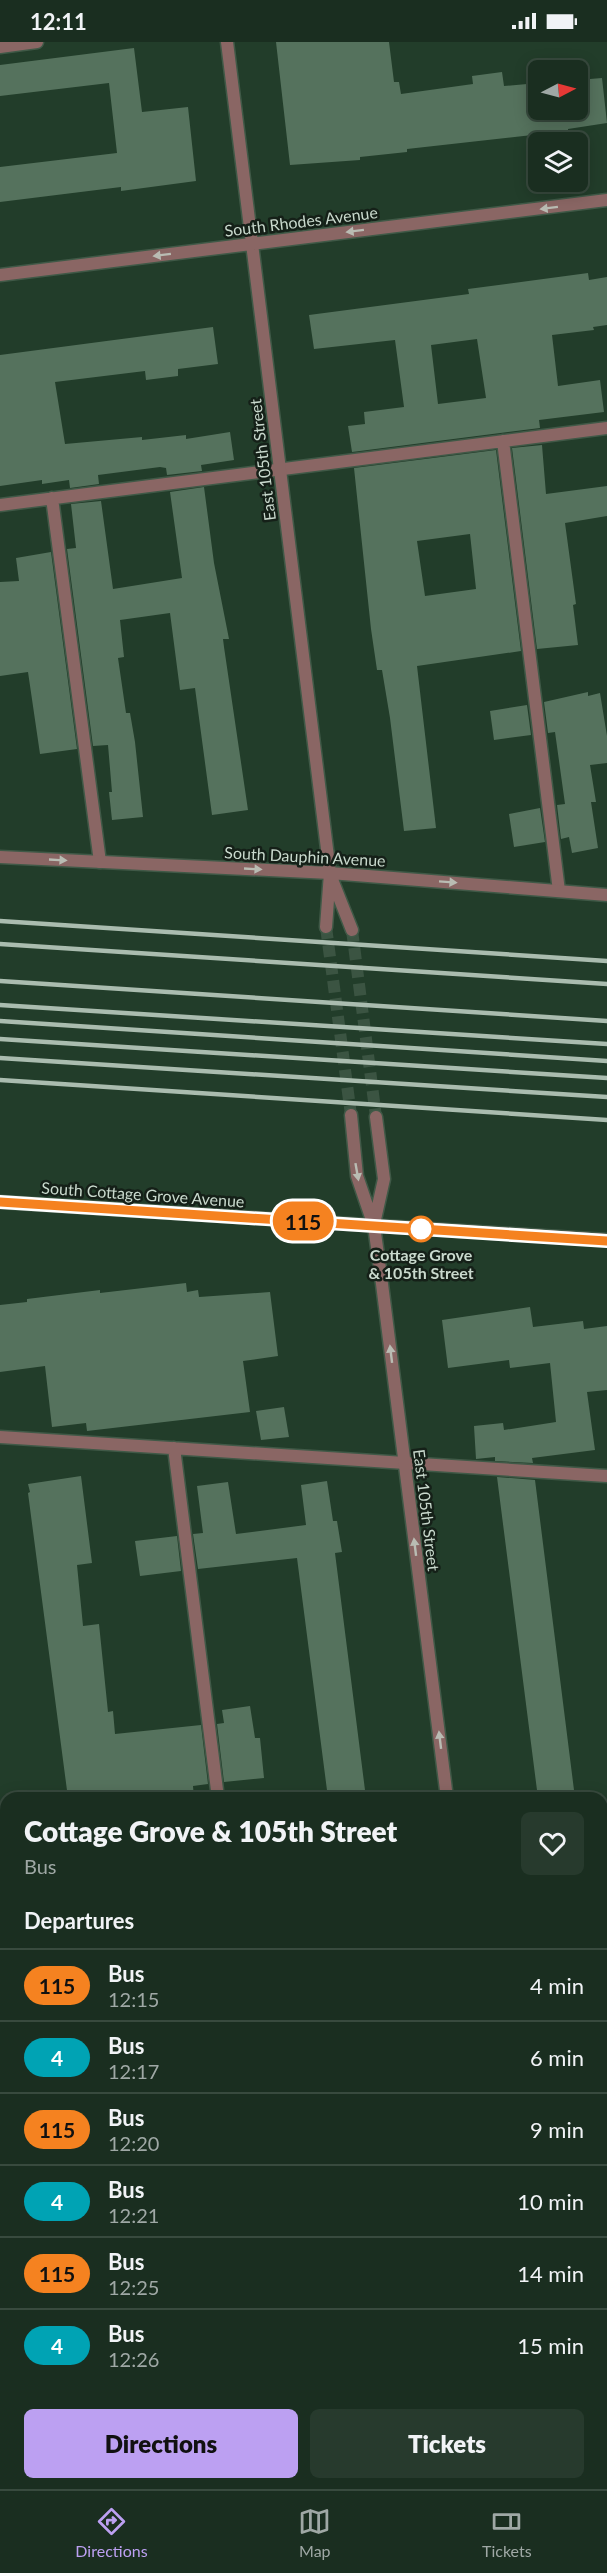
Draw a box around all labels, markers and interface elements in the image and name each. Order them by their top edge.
text: 12:11 [30,8,87,35]
north arrow [528,60,588,120]
map controls [528,60,588,192]
button: layers [528,132,588,192]
street label: South Rhodes Avenue [223,202,379,240]
one-way arrow [539,203,558,212]
one-way arrow [346,226,365,236]
one-way arrow [152,250,171,260]
street label: East 105th Street [245,398,279,522]
street label: South Dauphin Avenue [224,842,386,870]
one-way arrow [49,856,68,865]
one-way arrow [244,865,263,874]
one-way arrow [438,877,457,887]
one-way arrow [353,1162,362,1181]
street label: South Cottage Grove Avenue [41,1177,245,1211]
line badge: 115 [268,1202,338,1240]
text: 115 [285,1209,321,1234]
marker: Cottage Grove & 105th Street [408,1216,434,1242]
place label: Cottage Grove & 105th Street [368,1245,474,1282]
one-way arrow [386,1344,395,1363]
street label: East 105th Street [410,1448,444,1572]
one-way arrow [411,1537,420,1556]
one-way arrow [435,1731,445,1750]
button: heart [521,1812,584,1875]
text: Cottage Grove & 105th Street [24,1814,397,1848]
text: Bus [24,1854,57,1878]
text: Departures [24,1907,134,1934]
text: Bus [108,1960,144,1987]
text: 4 min [530,1972,584,1999]
text: 115 [39,1973,75,1998]
text: 12:15 [108,1987,159,2011]
text: Bus [108,2032,144,2059]
text: 6 min [530,2044,584,2071]
text: 4 [51,2045,63,2070]
text: 12:17 [108,2059,159,2083]
text: Bus [108,2104,144,2131]
text: 9 min [530,2116,584,2143]
text: 115 [39,2117,75,2142]
text: 12:20 [108,2131,159,2155]
text: Bus [108,2176,144,2203]
text: 10 min [517,2188,584,2215]
text: 4 [51,2189,63,2214]
text: 12:21 [108,2203,159,2227]
text: Bus [108,2248,144,2275]
text: 14 min [517,2260,584,2287]
text: 115 [39,2261,75,2286]
text: 12:25 [108,2275,159,2299]
text: Bus [108,2320,144,2347]
text: 15 min [517,2332,584,2359]
text: 4 [51,2333,63,2358]
text: 12:26 [108,2347,159,2371]
button: Directions [24,2409,298,2478]
button: Tickets [310,2409,584,2478]
tab: Directions [75,2505,148,2560]
tab: Map [298,2505,331,2560]
tab: Tickets [482,2505,532,2560]

